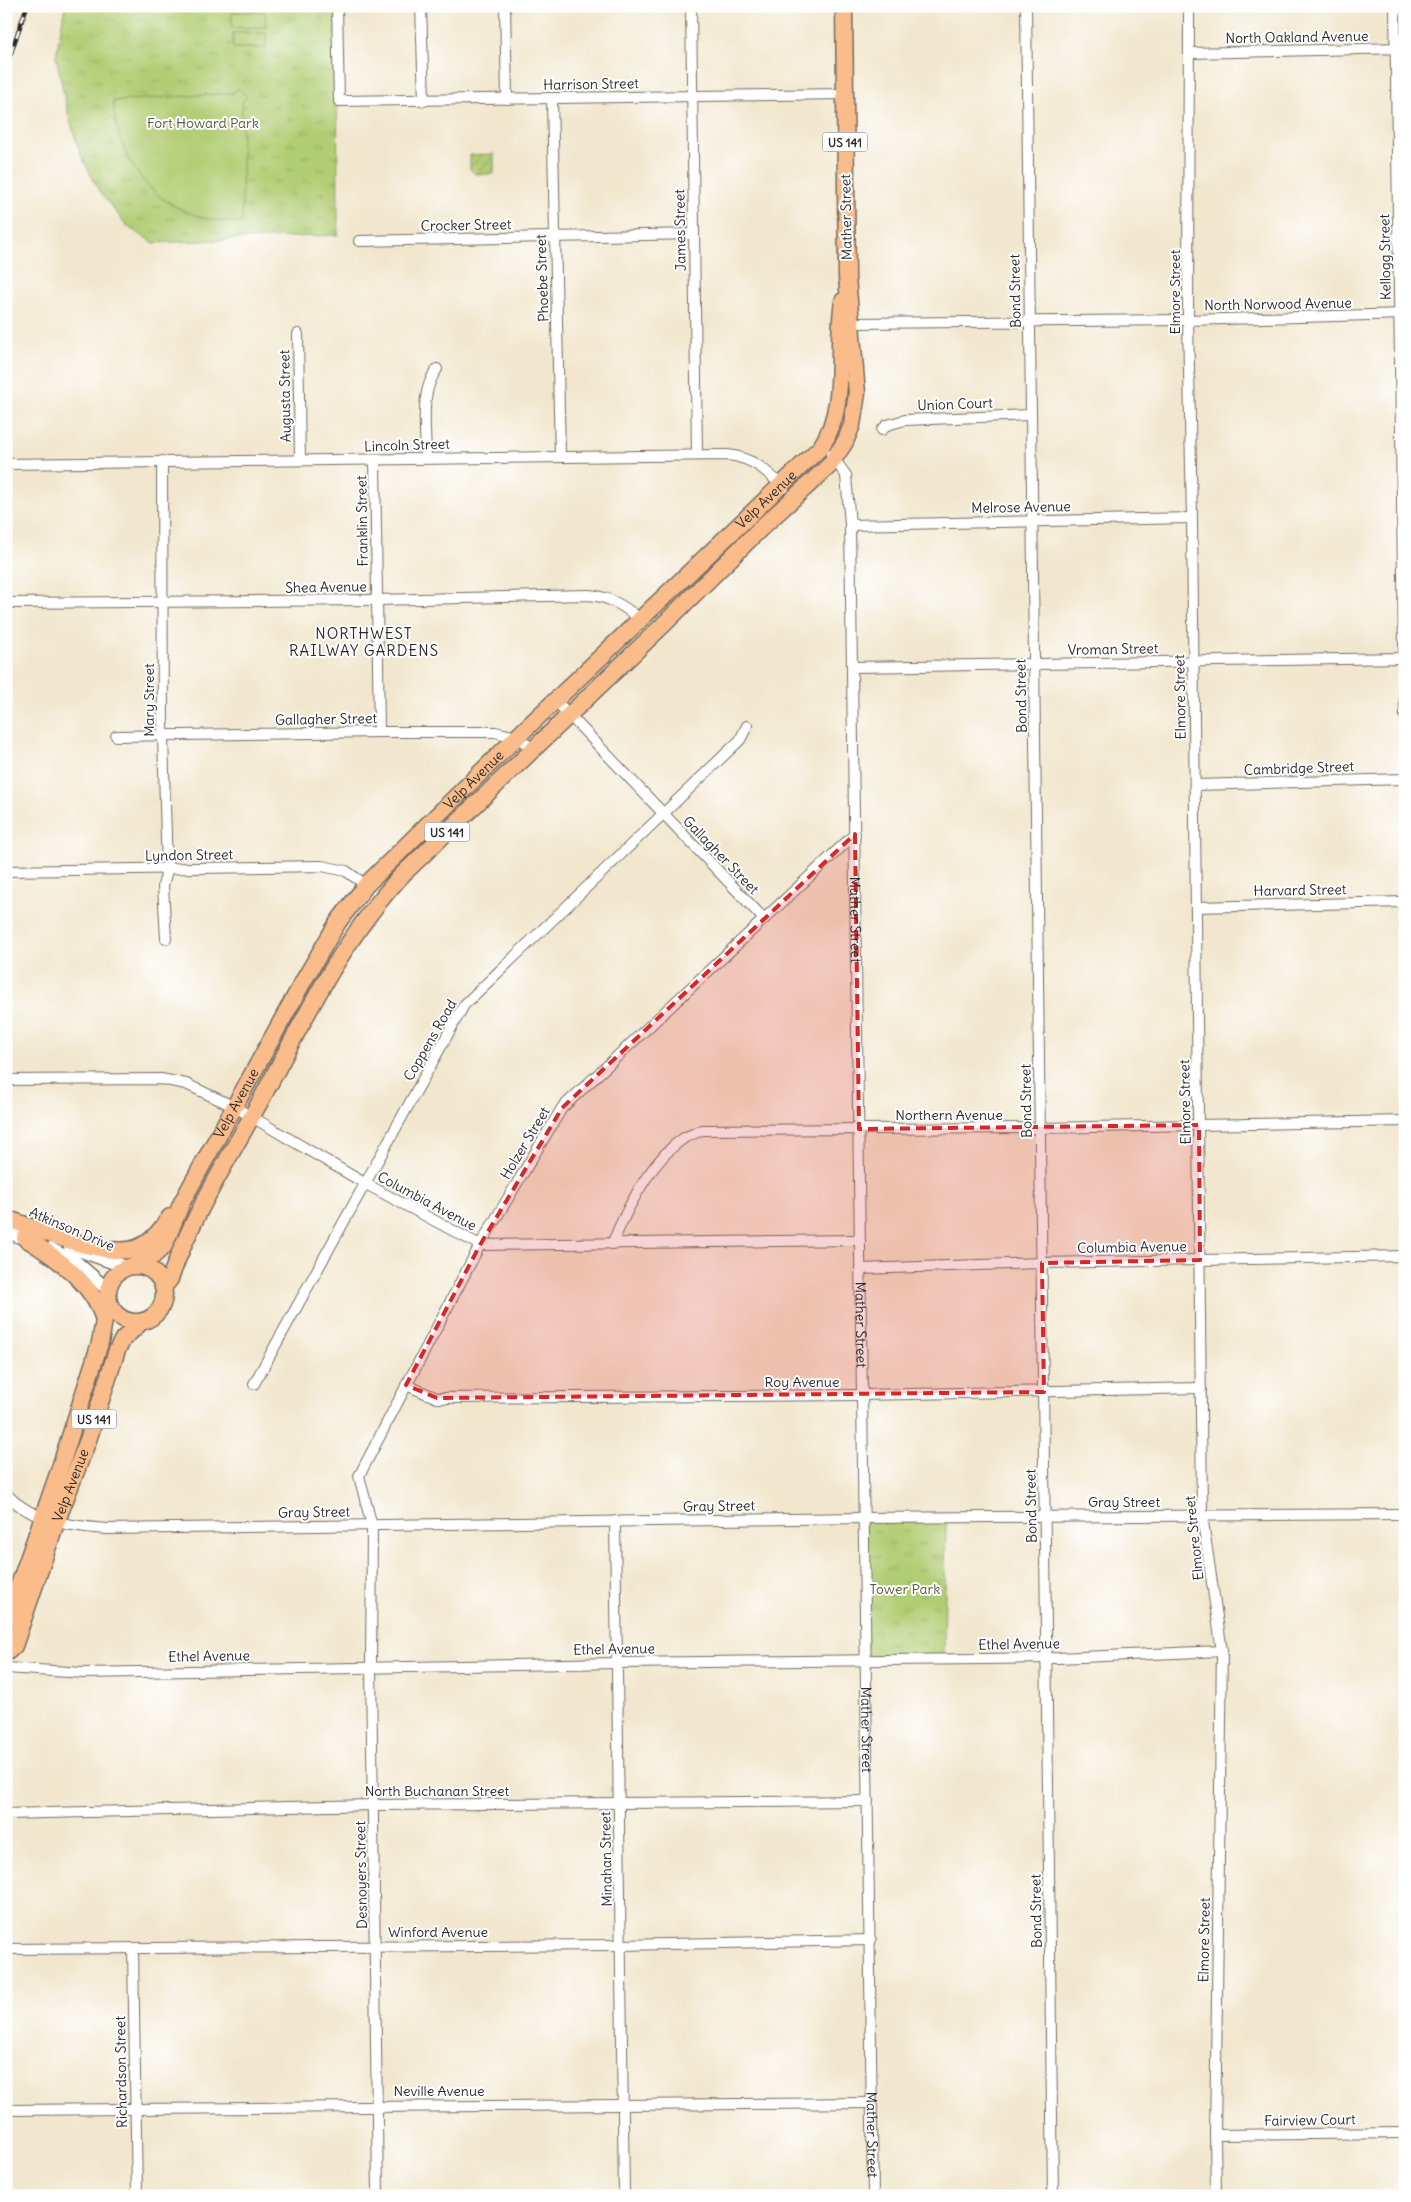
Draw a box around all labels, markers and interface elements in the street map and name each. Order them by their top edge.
street label: North Oakland Avenue [1225,27,1369,47]
street label: Harrison Street [543,74,639,94]
park label: Fort Howard Park [147,114,259,132]
road number: US 141 [822,132,868,152]
street label: Mather Street [836,174,856,260]
street label: James Street [670,189,690,271]
street label: Kellogg Street [1375,213,1395,300]
street label: Crocker Street [420,215,512,235]
street label: Phoebe Street [531,233,553,322]
street label: Elmore Street [1166,249,1184,335]
street label: Bond Street [1005,254,1025,328]
street label: North Norwood Avenue [1204,294,1352,314]
street label: Augusta Street [275,349,295,443]
street label: Union Court [917,394,993,414]
street label: Lincoln Street [364,435,450,455]
street label: Velp Avenue [732,466,800,533]
street label: Franklin Street [352,475,372,567]
street label: Melrose Avenue [971,497,1071,517]
street label: Shea Avenue [285,577,367,597]
district label: NORTHWEST RAILWAY GARDENS [289,624,439,660]
street label: Vroman Street [1067,639,1159,659]
street label: Elmore Street [1170,654,1190,740]
street label: Bond Street [1011,659,1031,733]
street label: Mary Street [140,663,158,737]
street label: Gallagher Street [275,709,378,729]
street label: Velp Avenue [440,746,507,813]
street label: Cambridge Street [1244,757,1355,779]
street label: Gallagher Street [679,812,763,898]
road number: US 141 [424,822,470,842]
street label: Lyndon Street [145,845,234,865]
street label: Mather Street [846,877,865,963]
street label: Harvard Street [1253,880,1347,900]
street label: Coppens Road [399,996,461,1084]
street label: Elmore Street [1175,1059,1195,1145]
street label: Bond Street [1016,1064,1036,1138]
street label: Velp Avenue [210,1065,263,1142]
street label: Holzer Street [496,1103,554,1183]
street label: Northern Avenue [895,1106,1003,1124]
street label: Columbia Avenue [374,1167,480,1235]
street label: Atkinson Drive [27,1203,117,1255]
street label: Columbia Avenue [1077,1237,1187,1257]
street label: Mather Street [851,1282,871,1368]
street label: Roy Avenue [765,1373,839,1391]
road number: US 141 [72,1410,116,1428]
street label: Velp Avenue [48,1446,93,1525]
street label: Bond Street [1021,1469,1041,1543]
street label: Gray Street [1088,1493,1160,1511]
street label: Elmore Street [1181,1494,1207,1581]
street label: Gray Street [683,1496,756,1516]
street label: Gray Street [278,1502,351,1522]
park label: Tower Park [870,1580,940,1598]
street label: Ethel Avenue [978,1634,1060,1654]
street label: Ethel Avenue [573,1639,655,1659]
street label: Ethel Avenue [168,1646,250,1666]
street label: Mather Street [857,1687,876,1773]
street label: North Buchanan Street [365,1782,510,1800]
street label: Minahan Street [596,1811,616,1907]
street label: Desnoyers Street [351,1821,371,1929]
street label: Bond Street [1026,1874,1046,1948]
street label: Elmore Street [1194,1897,1214,1983]
street label: Winford Avenue [388,1923,488,1941]
street label: Richardson Street [111,2016,131,2128]
street label: Neville Avenue [393,2082,485,2100]
street label: Mather Street [863,2092,882,2178]
street label: Fairview Court [1264,2110,1356,2130]

